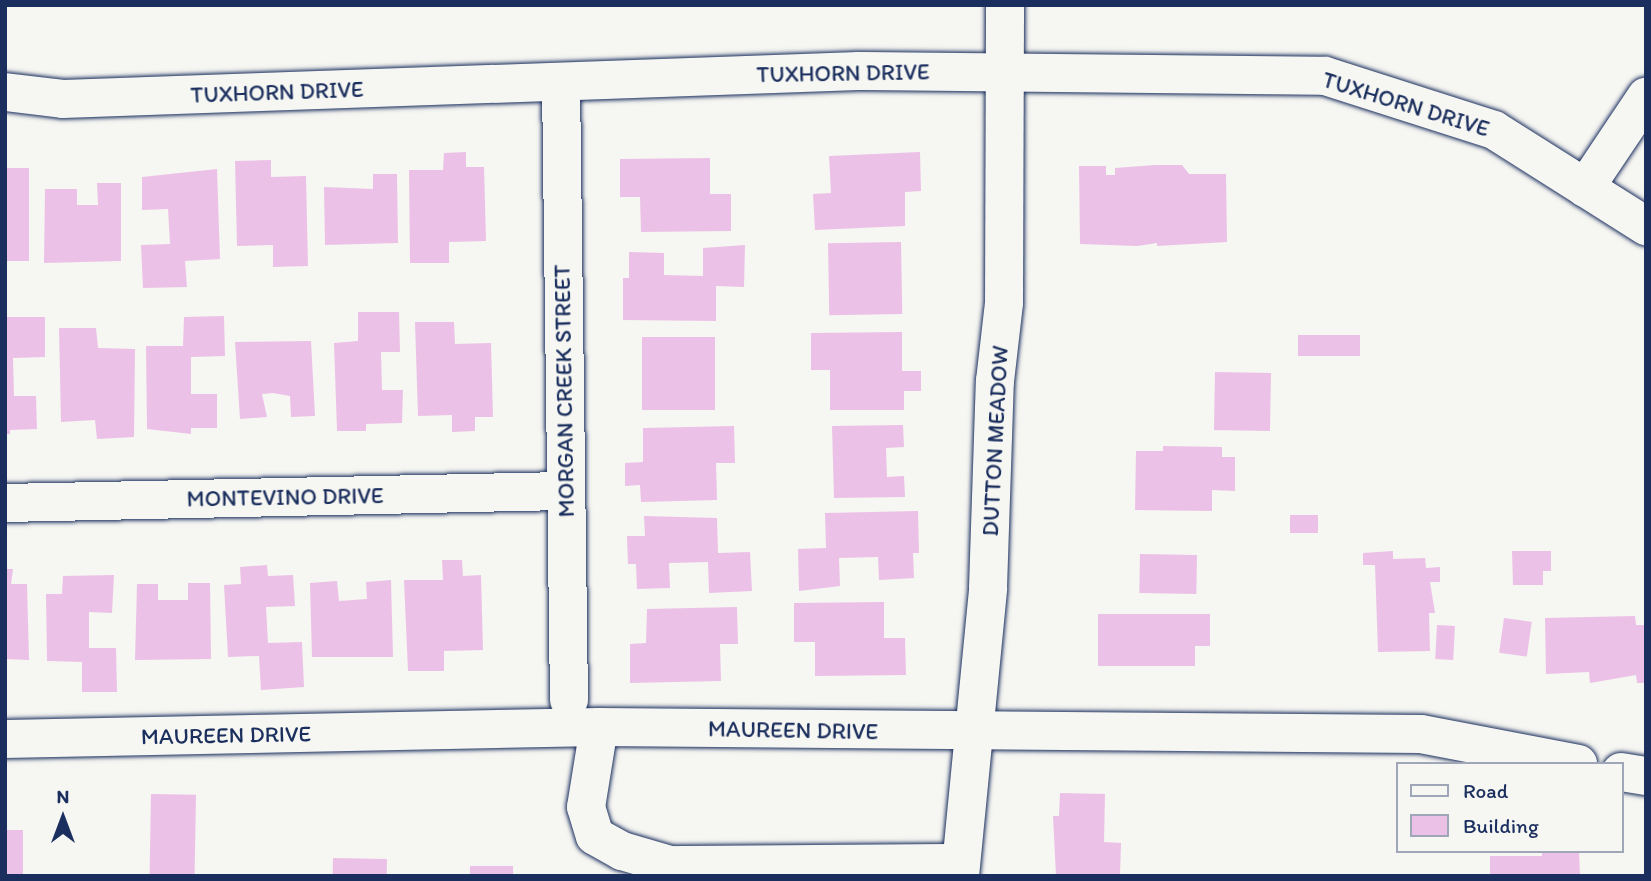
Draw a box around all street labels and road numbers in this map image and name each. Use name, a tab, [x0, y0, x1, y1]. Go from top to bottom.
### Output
street label: TUXHORN DRIVE	[756, 58, 930, 88]
street label: TUXHORN DRIVE	[1319, 65, 1493, 143]
street label: TUXHORN DRIVE	[190, 75, 364, 109]
street label: MORGAN CREEK STREET	[548, 264, 580, 518]
street label: DUTTON MEADOW	[976, 345, 1014, 537]
street label: MONTEVINO DRIVE	[185, 481, 385, 513]
street label: MAUREEN DRIVE	[706, 715, 880, 745]
street label: MAUREEN DRIVE	[139, 720, 313, 750]

